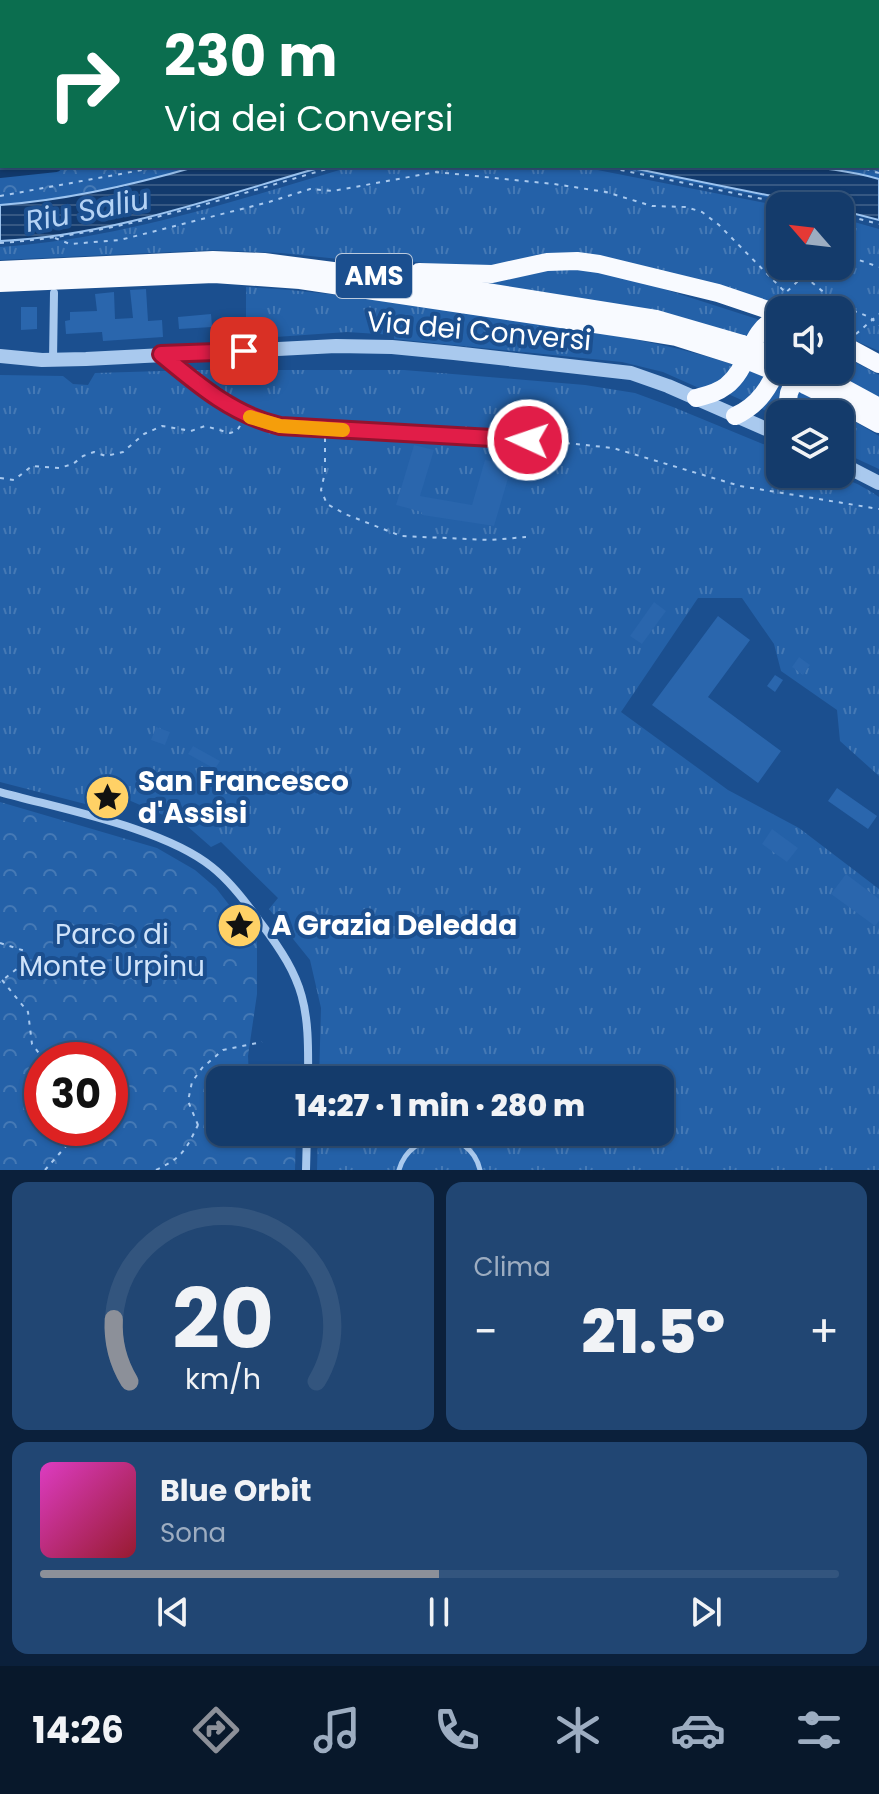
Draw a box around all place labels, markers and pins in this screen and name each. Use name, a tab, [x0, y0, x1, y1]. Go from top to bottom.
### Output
pin	[210, 317, 278, 385]
place label: San Francesco d'Assisi	[138, 762, 349, 833]
place icon: San Francesco d'Assisi	[83, 773, 131, 821]
place icon: A Grazia Deledda	[216, 901, 264, 949]
place label: A Grazia Deledda	[271, 906, 517, 945]

